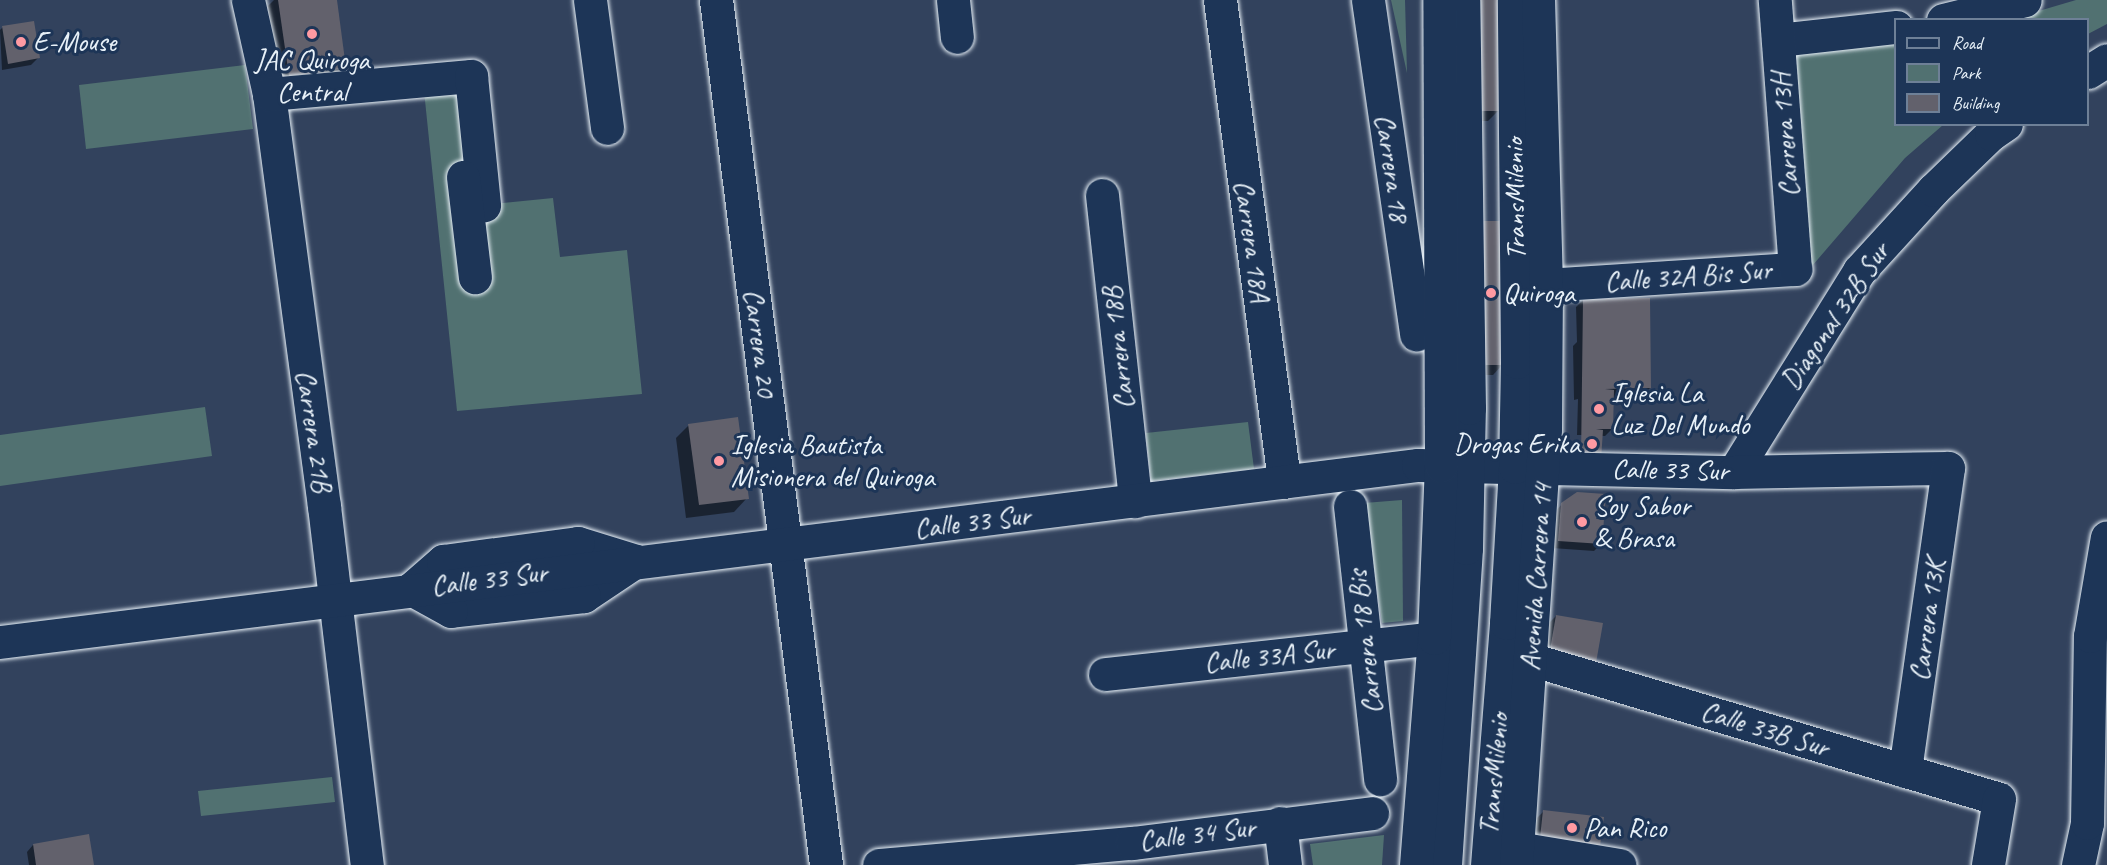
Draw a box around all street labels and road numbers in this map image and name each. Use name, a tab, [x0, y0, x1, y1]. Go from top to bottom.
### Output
street label: Carrera 13H	[1764, 72, 1806, 198]
street label: Carrera 18	[1368, 112, 1416, 224]
street label: TransMilenio	[1497, 138, 1533, 260]
street label: Carrera 18A	[1227, 178, 1277, 304]
street label: Diagonal 32B Sur	[1774, 236, 1896, 396]
street label: Calle 32A Bis Sur	[1604, 253, 1772, 299]
street label: Carrera 18B	[1095, 285, 1141, 411]
street label: Carrera 20	[737, 287, 783, 399]
street label: Carrera 21B	[289, 368, 339, 494]
street label: Calle 33 Sur	[1612, 452, 1728, 488]
street label: Avenida Carrera 14	[1513, 482, 1559, 672]
street label: Calle 33 Sur	[912, 498, 1032, 546]
street label: Calle 33 Sur	[429, 555, 549, 603]
street label: Carrera 13K	[1902, 557, 1952, 683]
street label: Carrera 18 Bis	[1341, 568, 1389, 716]
street label: Calle 33A Sur	[1202, 632, 1336, 680]
street label: Calle 33B Sur	[1698, 694, 1832, 764]
street label: TransMilenio	[1472, 712, 1516, 836]
street label: Calle 34 Sur	[1137, 810, 1257, 858]

